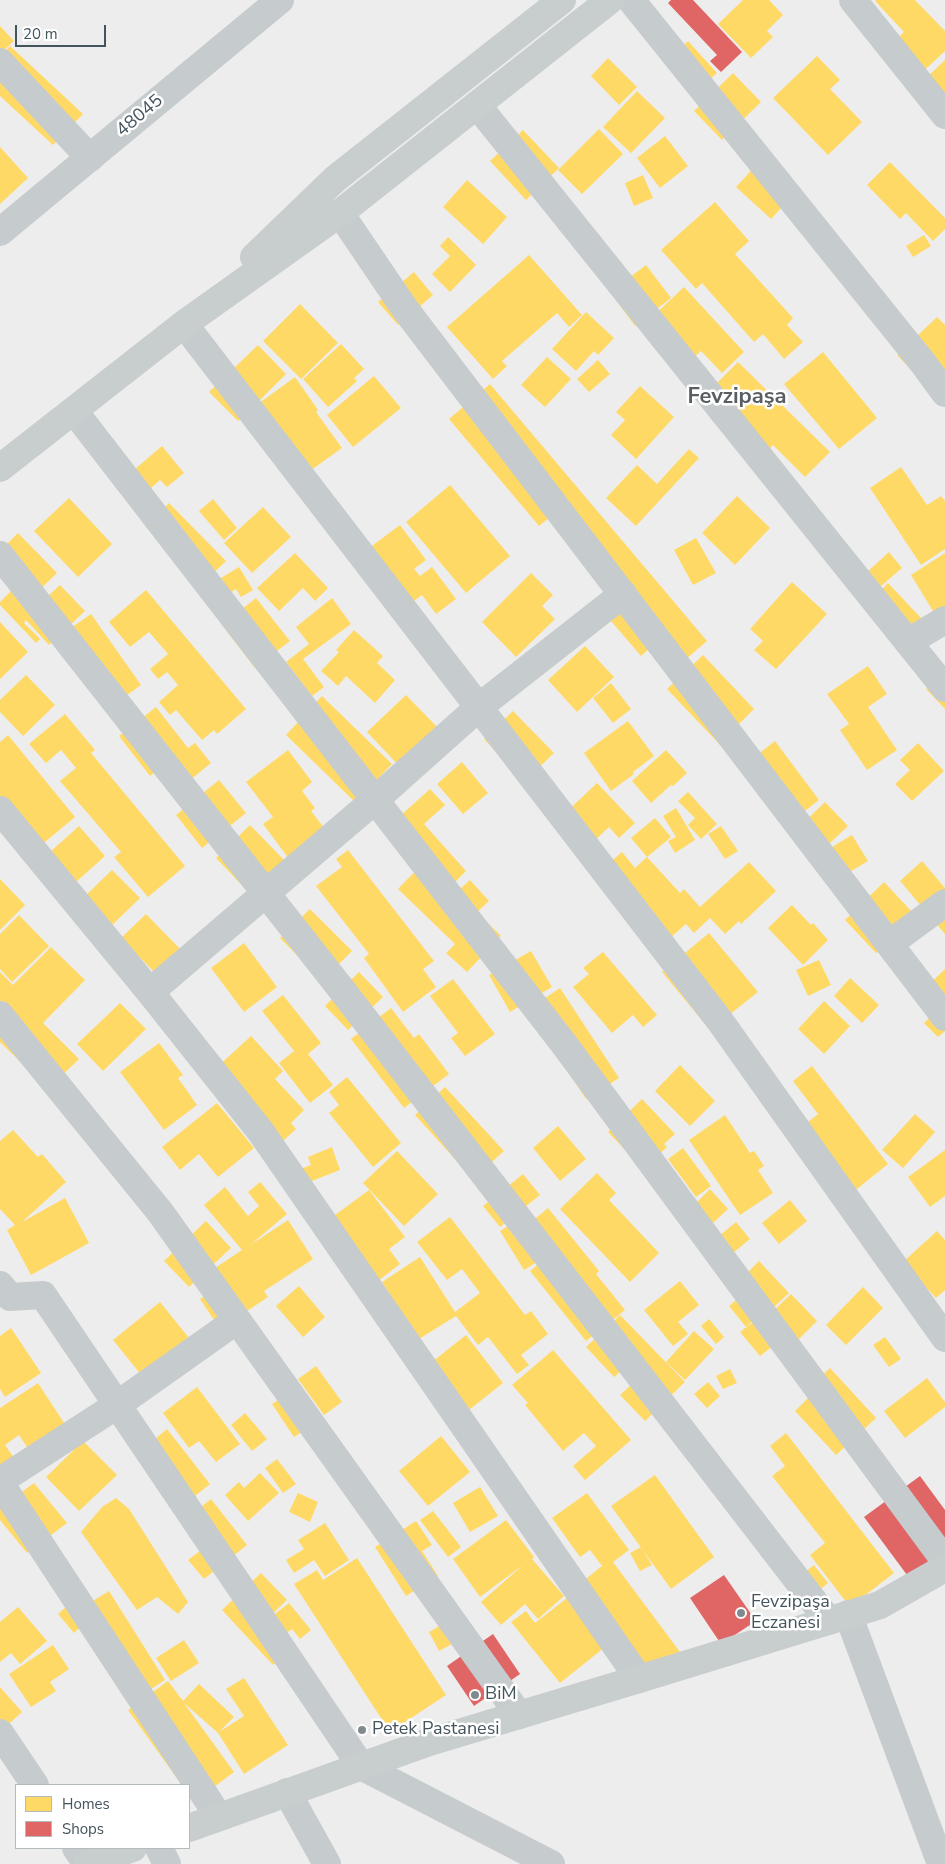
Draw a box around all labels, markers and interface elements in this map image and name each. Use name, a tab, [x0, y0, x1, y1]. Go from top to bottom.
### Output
scale bar	[18, 15, 109, 47]
text: 20 m	[23, 24, 58, 44]
street label: 48045	[112, 90, 168, 142]
district label: Fevzipaşa	[687, 385, 787, 411]
place label: Fevzipaşa Eczanesi	[751, 1592, 830, 1635]
marker: Fevzipaşa Eczanesi	[735, 1607, 747, 1619]
place label: BiM	[485, 1684, 517, 1706]
marker: BiM	[469, 1689, 481, 1701]
place label: Petek Pastanesi	[372, 1719, 500, 1741]
marker: Petek Pastanesi	[356, 1724, 368, 1736]
legend	[15, 1784, 190, 1849]
text: Homes	[62, 1794, 110, 1814]
text: Shops	[62, 1819, 104, 1839]

